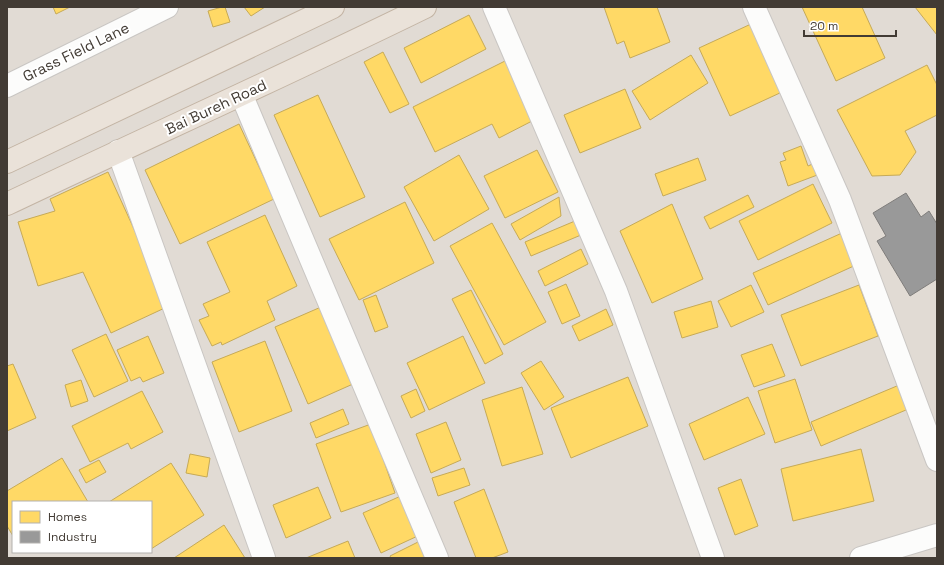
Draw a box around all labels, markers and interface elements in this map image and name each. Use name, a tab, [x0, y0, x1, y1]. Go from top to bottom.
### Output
scale bar	[804, 12, 896, 38]
street label: Grass Field Lane	[19, 17, 132, 86]
text: 20 m	[810, 18, 838, 34]
street label: Bai Bureh Road	[162, 75, 269, 138]
legend	[12, 501, 152, 553]
text: Homes	[48, 509, 87, 525]
text: Industry	[48, 529, 97, 545]

